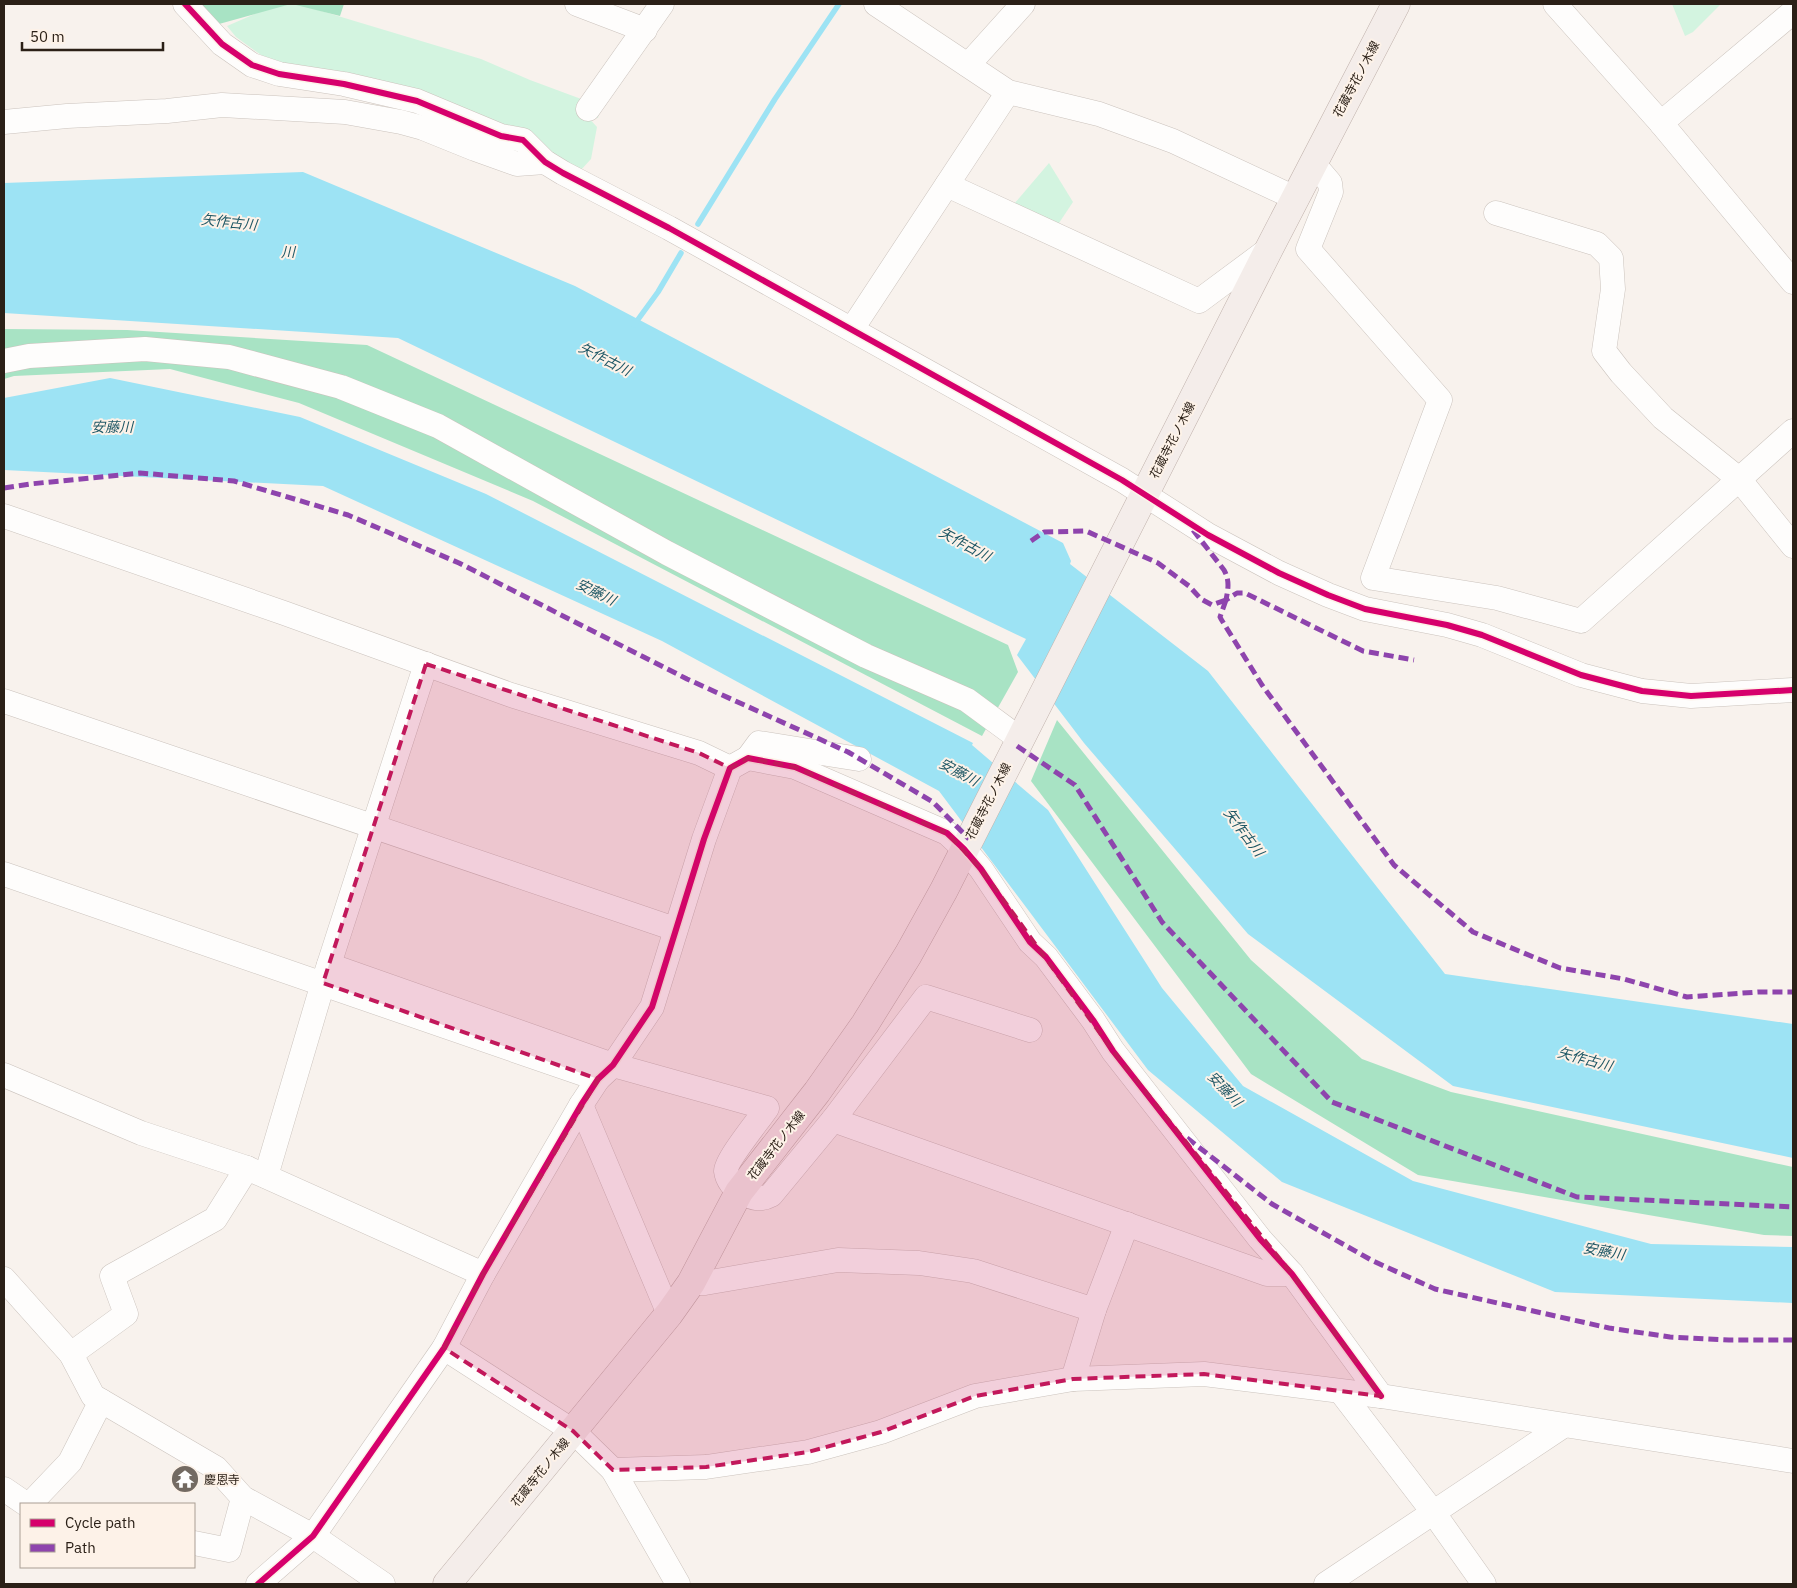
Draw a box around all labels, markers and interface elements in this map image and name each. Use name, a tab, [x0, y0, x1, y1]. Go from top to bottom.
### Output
scale bar	[22, 20, 164, 52]
text: 50 m	[30, 27, 65, 46]
street label: 花蔵寺花ノ木線	[1330, 38, 1382, 120]
water label: 矢作古川	[200, 210, 260, 234]
water label: 川	[281, 243, 297, 261]
water label: 矢作古川	[576, 338, 636, 381]
street label: 花蔵寺花ノ木線	[1146, 399, 1198, 481]
water label: 安藤川	[91, 418, 135, 436]
water label: 矢作古川	[936, 523, 996, 566]
water label: 安藤川	[573, 575, 621, 610]
water label: 安藤川	[936, 754, 984, 791]
street label: 花蔵寺花ノ木線	[962, 760, 1014, 842]
water label: 矢作古川	[1220, 804, 1269, 861]
water label: 矢作古川	[1556, 1043, 1616, 1075]
water label: 安藤川	[1204, 1068, 1247, 1112]
street label: 花蔵寺花ノ木線	[744, 1107, 808, 1183]
water label: 安藤川	[1582, 1238, 1628, 1264]
street label: 花蔵寺花ノ木線	[508, 1435, 572, 1509]
temple icon: 慶恩寺	[170, 1464, 200, 1494]
place label: 慶恩寺	[204, 1472, 240, 1487]
legend	[20, 1503, 195, 1568]
text: Cycle path	[65, 1513, 136, 1532]
text: Path	[65, 1538, 96, 1557]

